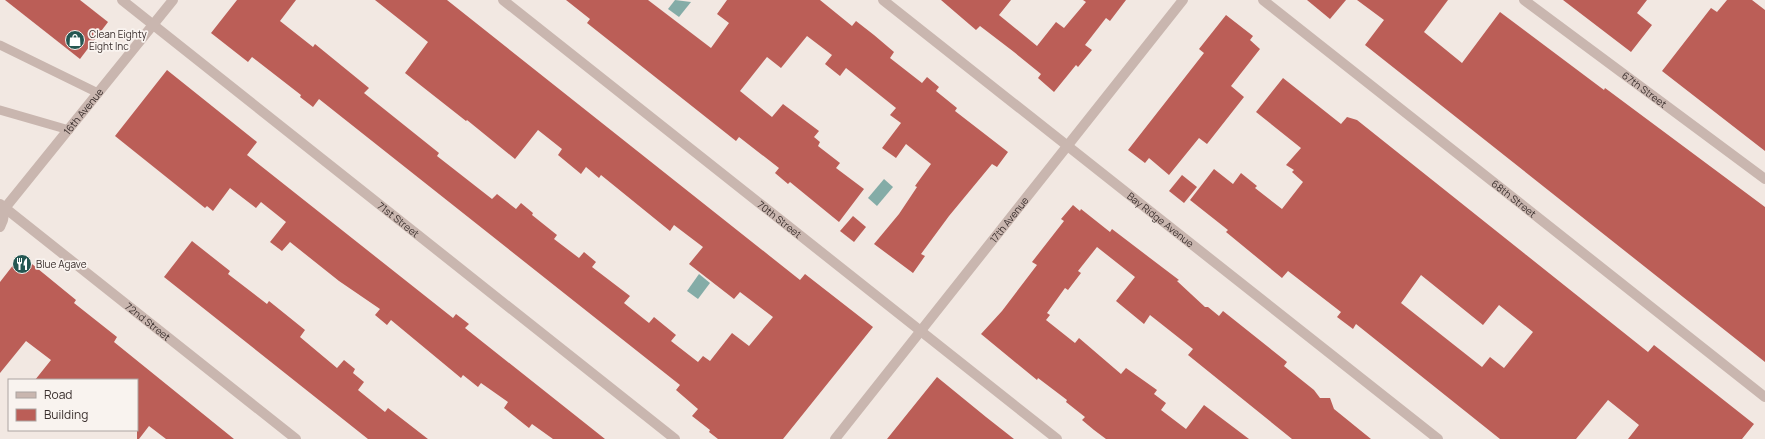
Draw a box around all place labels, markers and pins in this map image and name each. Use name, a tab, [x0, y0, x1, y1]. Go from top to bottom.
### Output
place label: Clean Eighty Eight Inc	[89, 27, 147, 53]
shop icon: Clean Eighty Eight Inc	[64, 29, 86, 51]
restaurant icon: Blue Agave	[11, 253, 33, 275]
place label: Blue Agave	[36, 257, 87, 271]

